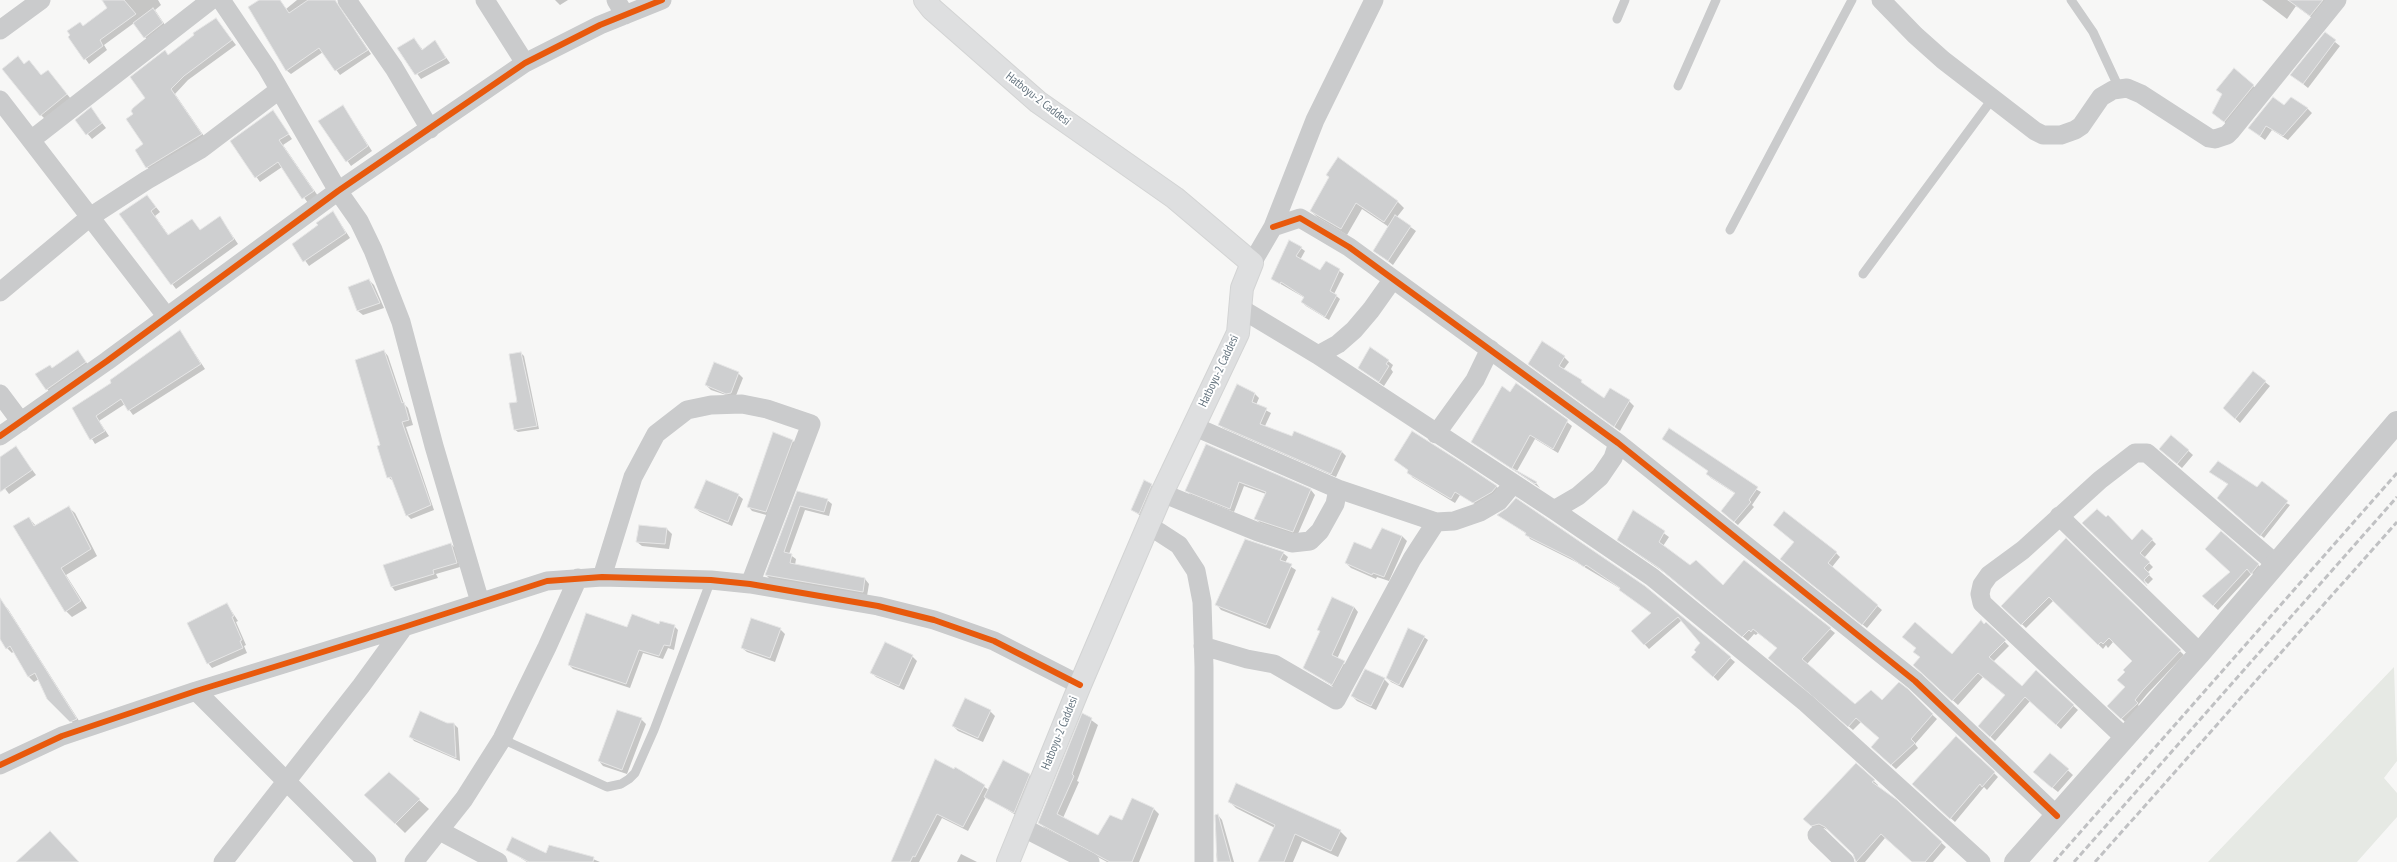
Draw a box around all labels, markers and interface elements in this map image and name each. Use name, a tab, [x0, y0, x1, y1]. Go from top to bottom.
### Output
street label: Hatboyu-2 Caddesi	[1003, 69, 1073, 129]
street label: Hatboyu-2 Caddesi	[1196, 333, 1242, 409]
street label: Hatboyu-2 Caddesi	[1039, 694, 1081, 772]

